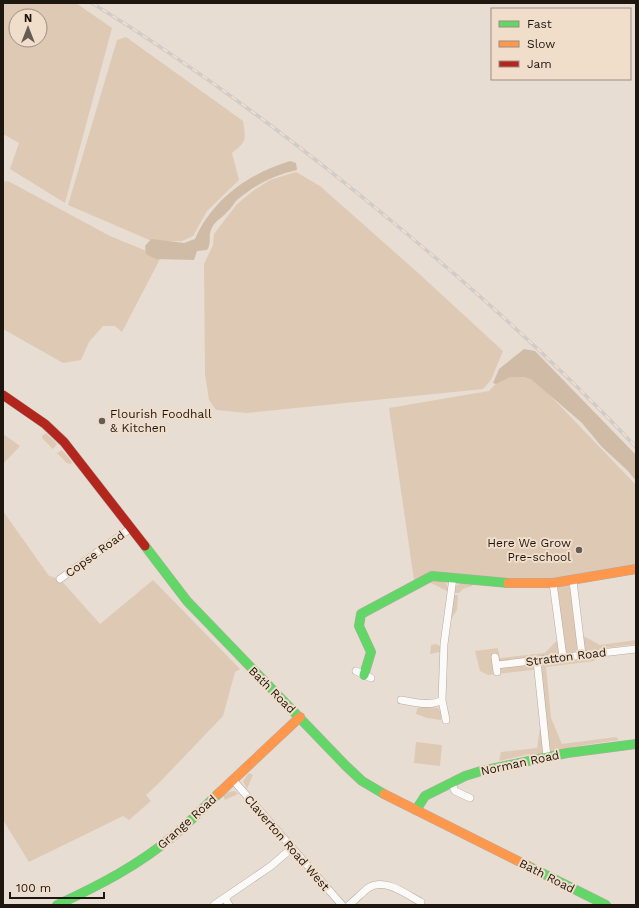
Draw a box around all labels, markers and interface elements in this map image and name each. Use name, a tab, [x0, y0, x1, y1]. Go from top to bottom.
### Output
north arrow	[8, 8, 48, 48]
legend	[491, 8, 631, 80]
text: N	[24, 12, 32, 25]
text: Fast	[527, 17, 552, 31]
text: Slow	[527, 37, 555, 51]
text: Jam	[527, 57, 552, 71]
place label: Flourish Foodhall & Kitchen	[110, 407, 212, 435]
marker: Flourish Foodhall & Kitchen	[97, 416, 107, 426]
street label: Copse Road	[63, 528, 127, 580]
place label: Here We Grow Pre-school	[487, 536, 571, 564]
marker: Here We Grow Pre-school	[574, 545, 584, 555]
street label: Stratton Road	[525, 645, 607, 669]
street label: Bath Road	[246, 664, 298, 716]
street label: Norman Road	[479, 748, 561, 778]
street label: Grange Road	[155, 792, 219, 852]
street label: Claverton Road West	[242, 792, 332, 894]
street label: Bath Road	[517, 856, 577, 896]
scale bar	[10, 874, 104, 900]
text: 100 m	[16, 881, 51, 895]

